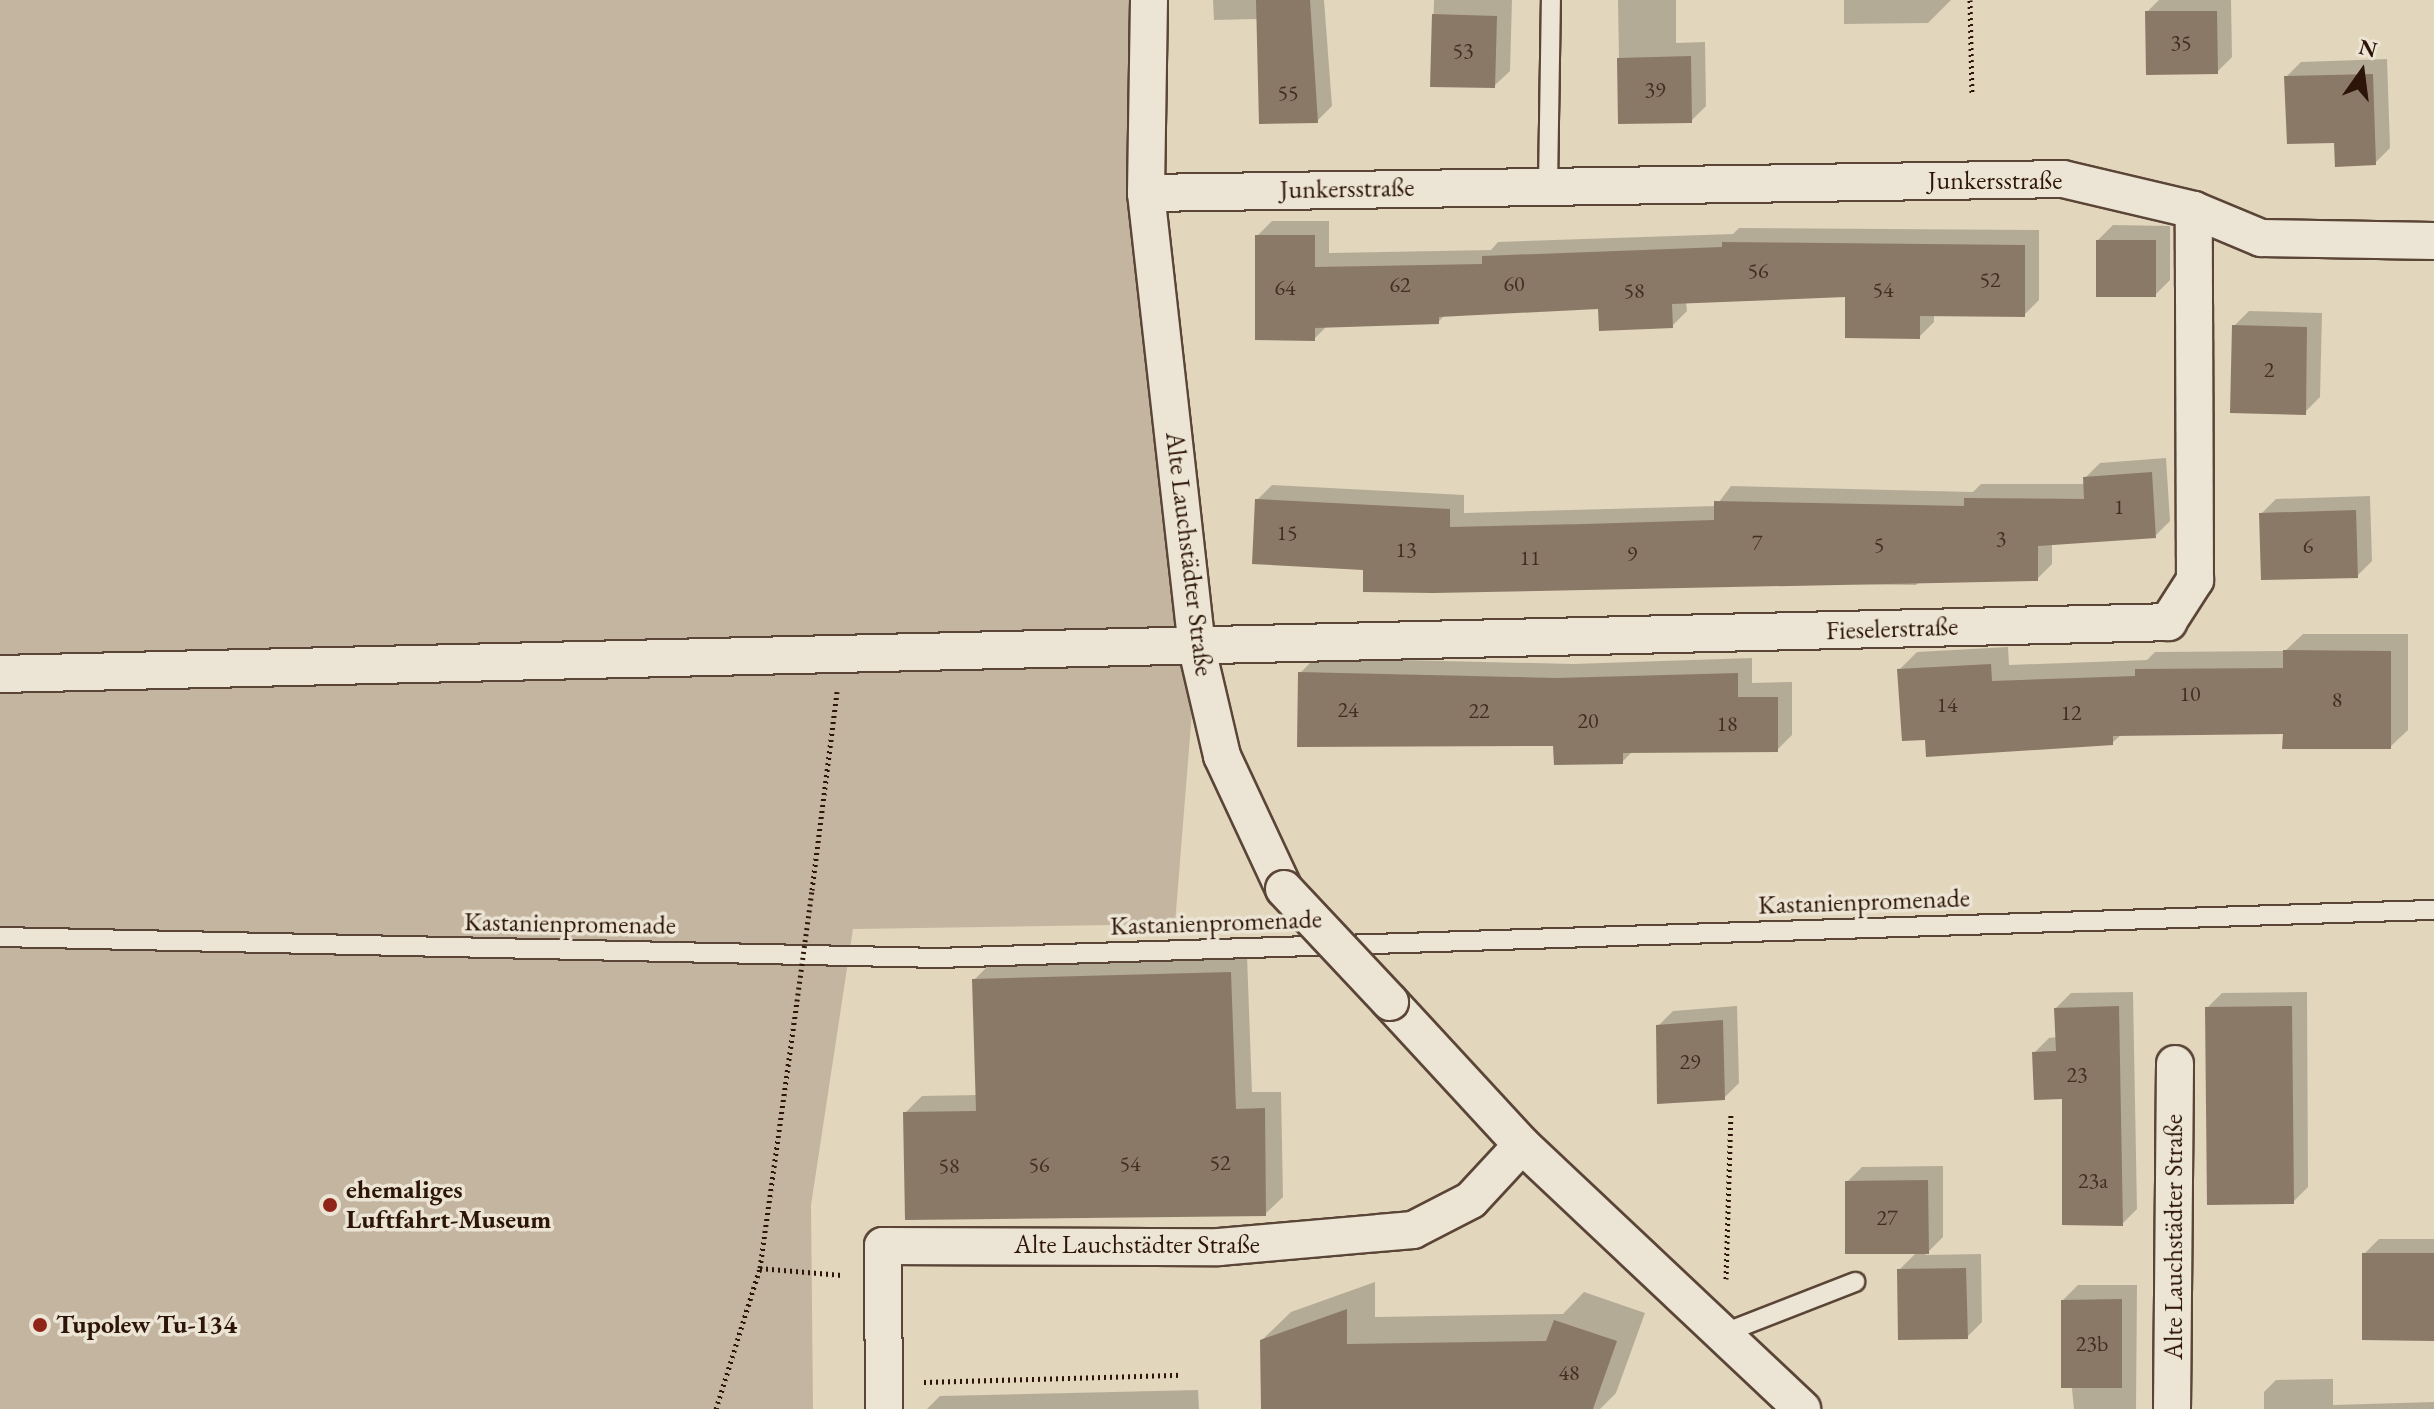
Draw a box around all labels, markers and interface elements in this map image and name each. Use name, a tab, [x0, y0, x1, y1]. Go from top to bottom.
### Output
house number: 35	[2170, 30, 2192, 56]
north arrow	[2322, 32, 2402, 112]
text: N	[2356, 32, 2380, 64]
house number: 53	[1452, 38, 1474, 64]
house number: 39	[1644, 77, 1666, 103]
house number: 55	[1277, 80, 1299, 106]
street label: Junkersstraße	[1928, 165, 2062, 197]
street label: Junkersstraße	[1279, 172, 1415, 206]
house number: 56	[1747, 258, 1769, 284]
house number: 52	[1979, 267, 2001, 293]
house number: 60	[1503, 271, 1525, 297]
house number: 62	[1389, 272, 1411, 298]
house number: 64	[1274, 275, 1296, 301]
house number: 54	[1872, 277, 1894, 303]
house number: 58	[1623, 278, 1645, 304]
house number: 2	[2264, 357, 2274, 383]
street label: Alte Lauchstädter Straße	[1159, 430, 1219, 678]
house number: 1	[2114, 494, 2124, 520]
house number: 15	[1276, 520, 1298, 546]
house number: 3	[1996, 526, 2006, 552]
house number: 7	[1752, 530, 1762, 556]
house number: 5	[1874, 532, 1884, 558]
house number: 6	[2303, 533, 2313, 559]
house number: 13	[1395, 537, 1417, 563]
house number: 9	[1627, 541, 1637, 567]
house number: 11	[1519, 545, 1541, 571]
street label: Fieselerstraße	[1825, 611, 1959, 647]
house number: 10	[2179, 681, 2201, 707]
house number: 8	[2332, 687, 2342, 713]
house number: 14	[1936, 692, 1958, 718]
house number: 24	[1337, 697, 1359, 723]
house number: 22	[1468, 698, 1490, 724]
house number: 12	[2060, 700, 2082, 726]
house number: 20	[1577, 708, 1599, 734]
house number: 18	[1716, 711, 1738, 737]
street label: Kastanienpromenade	[1758, 883, 1970, 921]
street label: Kastanienpromenade	[1110, 904, 1322, 942]
street label: Kastanienpromenade	[464, 907, 676, 941]
house number: 29	[1679, 1049, 1701, 1075]
house number: 23	[2066, 1062, 2088, 1088]
street label: Alte Lauchstädter Straße	[2158, 1114, 2190, 1360]
house number: 52	[1209, 1150, 1231, 1176]
house number: 54	[1119, 1151, 1141, 1177]
house number: 56	[1028, 1152, 1050, 1178]
house number: 58	[938, 1153, 960, 1179]
house number: 23a	[2078, 1168, 2108, 1194]
place label: ehemaliges Luftfahrt-Museum	[346, 1174, 551, 1236]
marker: ehemaliges Luftfahrt-Museum	[321, 1196, 339, 1214]
house number: 27	[1876, 1205, 1898, 1231]
street label: Alte Lauchstädter Straße	[1014, 1229, 1260, 1261]
place label: Tupolew Tu-134	[56, 1309, 237, 1341]
marker: Tupolew Tu-134	[31, 1316, 49, 1334]
house number: 23b	[2076, 1331, 2108, 1357]
house number: 48	[1558, 1360, 1580, 1386]

